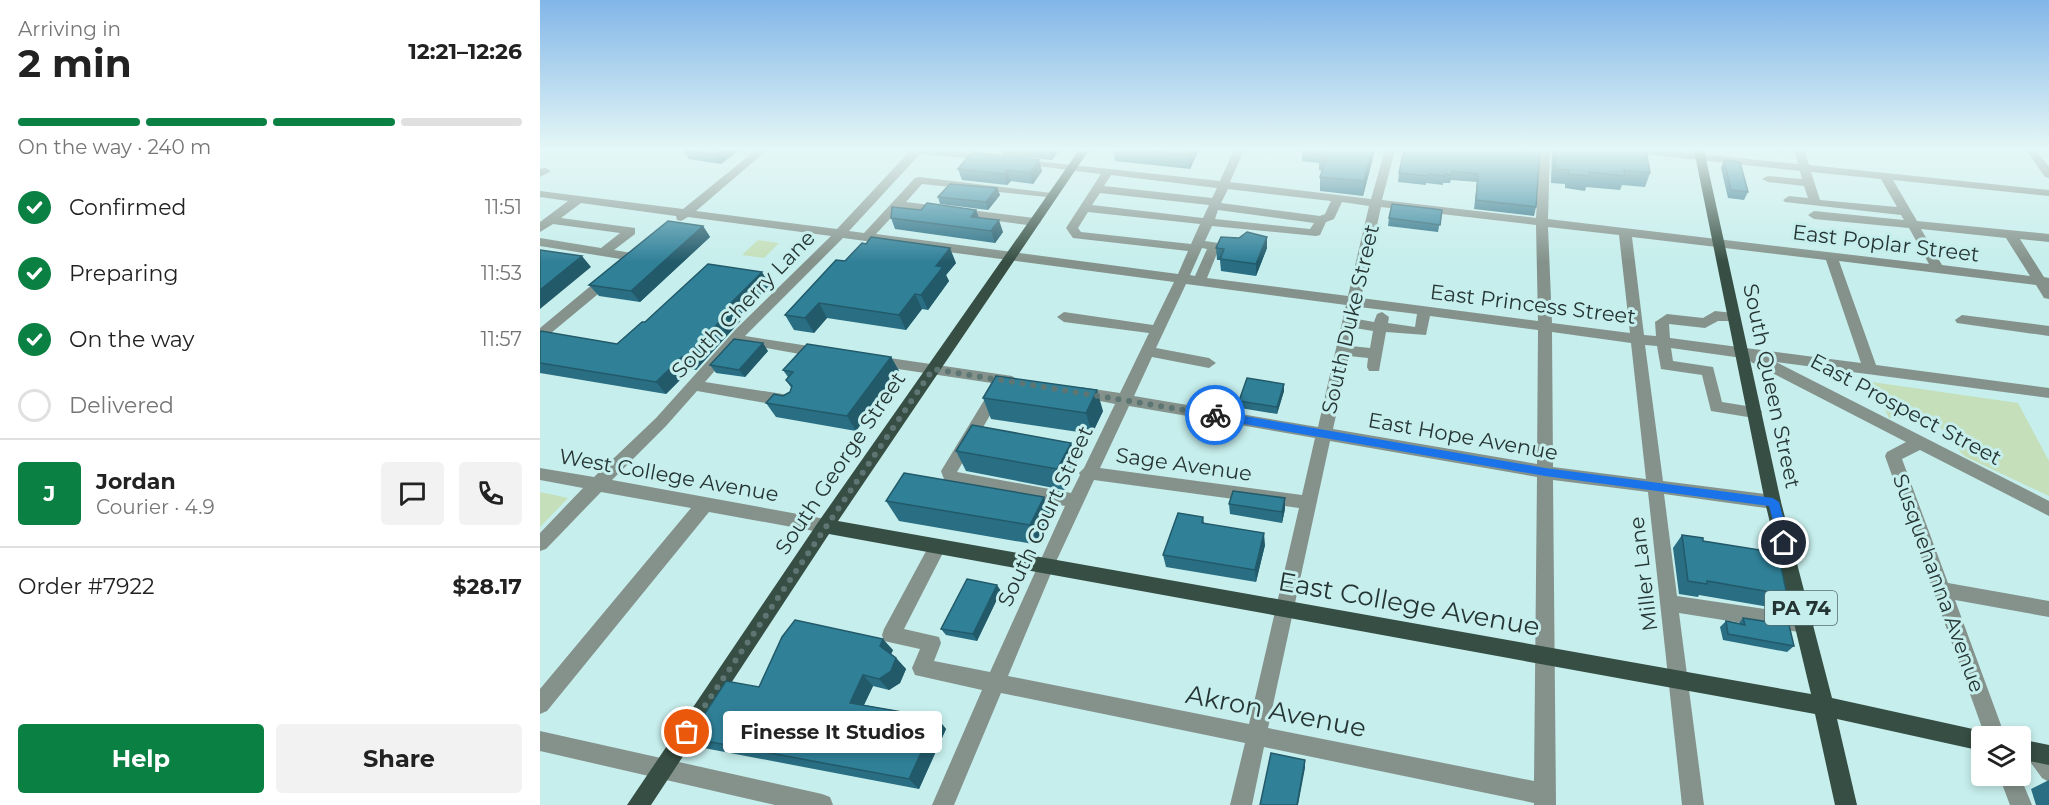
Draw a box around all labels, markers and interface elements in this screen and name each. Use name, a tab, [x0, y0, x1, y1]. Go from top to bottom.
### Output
text: Arriving in	[18, 17, 121, 41]
text: 12:21–12:26	[408, 38, 522, 65]
text: 2 min	[18, 39, 132, 87]
text: On the way · 240 m	[18, 135, 211, 159]
icon: check	[18, 191, 51, 224]
text: Confirmed	[69, 194, 186, 221]
text: 11:51	[485, 195, 522, 219]
street label: East Poplar Street	[1791, 219, 1981, 267]
street label: South Duke Street	[1316, 222, 1384, 416]
street label: South Cherry Lane	[666, 225, 820, 383]
icon: check	[18, 257, 51, 290]
text: Preparing	[69, 260, 178, 287]
text: 11:53	[481, 261, 522, 285]
street label: East Princess Street	[1429, 279, 1637, 329]
street label: South Queen Street	[1738, 281, 1806, 491]
icon: check	[18, 323, 51, 356]
text: On the way	[69, 326, 194, 353]
text: 11:57	[480, 327, 522, 351]
street label: East Prospect Street	[1806, 348, 2006, 470]
street label: South George Street	[770, 367, 910, 559]
courier	[1185, 385, 1245, 445]
text: Delivered	[69, 392, 174, 419]
icon: bike	[1199, 399, 1232, 432]
street label: East Hope Avenue	[1366, 407, 1560, 465]
street label: South Court Street	[992, 422, 1098, 610]
street label: Sage Avenue	[1114, 442, 1254, 486]
street label: West College Avenue	[557, 443, 781, 507]
button: chat	[381, 462, 444, 525]
button: phone	[459, 462, 522, 525]
text: Jordan	[96, 468, 176, 495]
street label: Susquehanna Avenue	[1888, 470, 1990, 696]
text: J	[44, 480, 55, 507]
text: Courier · 4.9	[96, 495, 215, 519]
street label: Miller Lane	[1624, 515, 1662, 633]
pin	[1758, 517, 1809, 568]
icon: home	[1767, 526, 1800, 559]
street label: East College Avenue	[1276, 565, 1542, 643]
text: Order #7922	[18, 573, 154, 600]
text: $28.17	[453, 573, 522, 600]
road number: PA 74	[1765, 591, 1837, 625]
street label: Akron Avenue	[1183, 678, 1369, 744]
pin	[661, 706, 712, 757]
callout: Finesse It Studios	[723, 711, 942, 753]
icon: bag	[670, 715, 703, 748]
text: Finesse It Studios	[740, 720, 925, 744]
button: Help	[18, 724, 264, 793]
button: Share	[276, 724, 522, 793]
map controls	[1971, 726, 2031, 786]
button: layers	[1971, 726, 2031, 786]

